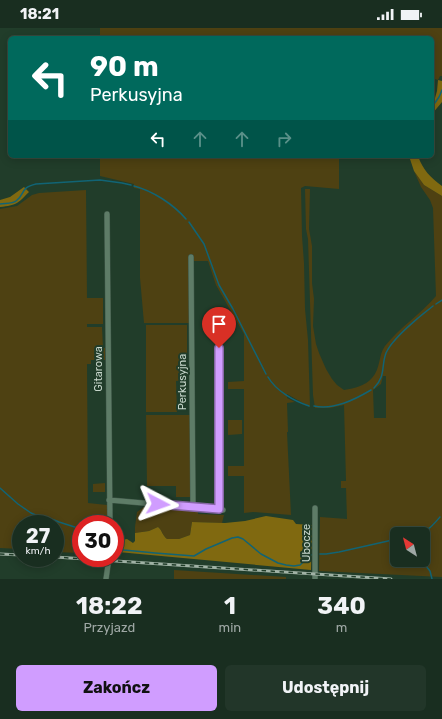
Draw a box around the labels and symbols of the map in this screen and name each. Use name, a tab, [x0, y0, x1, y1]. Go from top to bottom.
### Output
pin	[202, 307, 236, 348]
street label: Gitarowa	[92, 346, 105, 392]
street label: Perkusyjna	[176, 354, 189, 410]
position arrow	[137, 483, 179, 525]
speed limit sign: 30	[72, 515, 124, 567]
street label: Ubocze	[300, 524, 313, 562]
north arrow	[390, 527, 430, 567]

